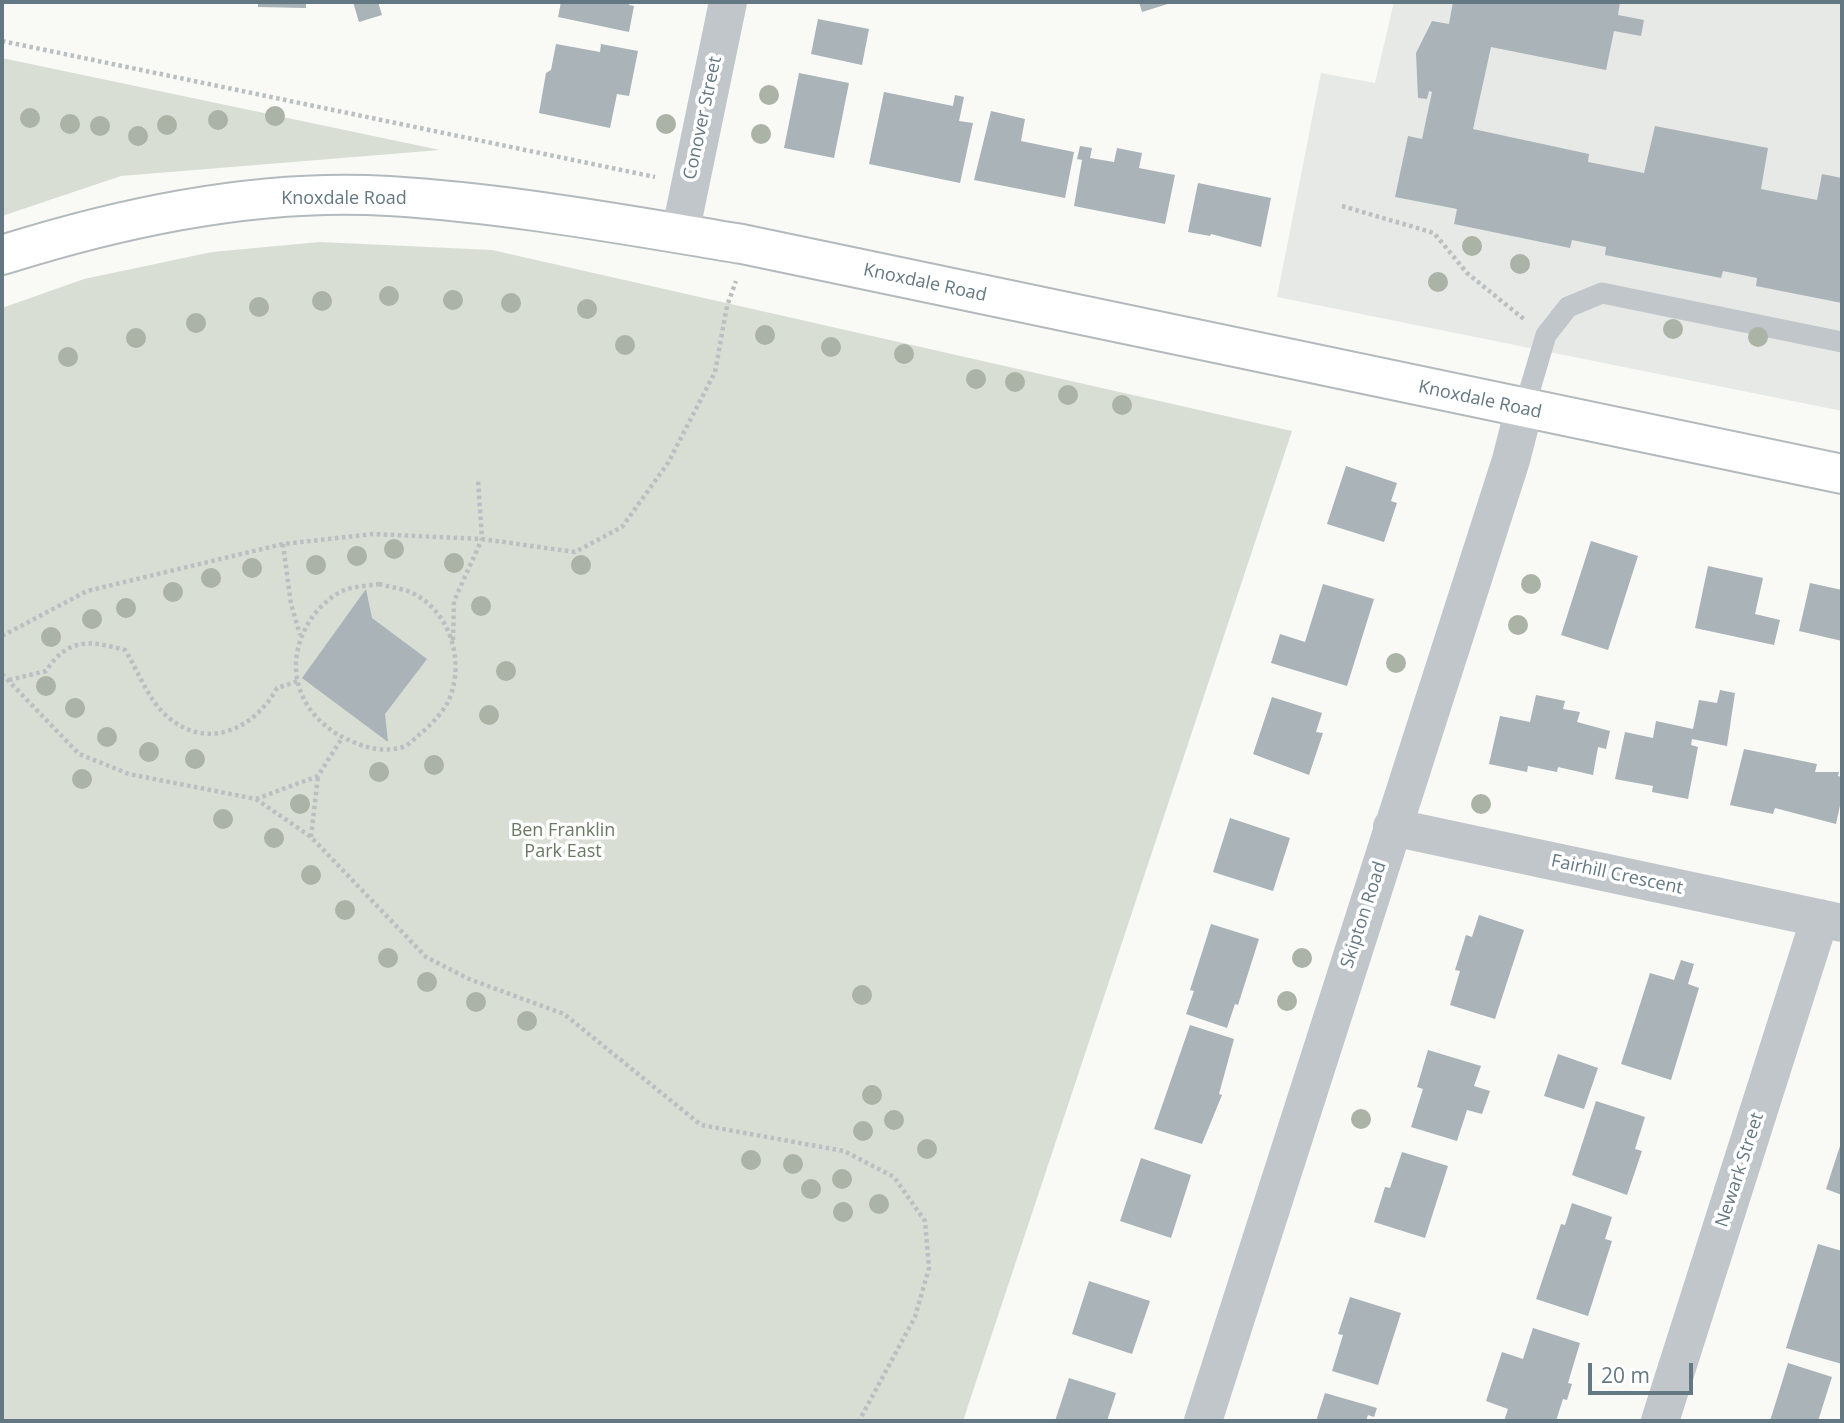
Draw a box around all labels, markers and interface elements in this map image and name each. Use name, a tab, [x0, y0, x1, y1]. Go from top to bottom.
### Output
street label: Conover Street	[679, 54, 727, 182]
street label: Knoxdale Road	[281, 188, 407, 210]
street label: Knoxdale Road	[861, 259, 989, 307]
street label: Knoxdale Road	[1416, 376, 1544, 424]
park label: Ben Franklin Park East	[511, 820, 615, 862]
street label: Fairhill Crescent	[1549, 850, 1685, 900]
street label: Skipton Road	[1337, 859, 1391, 971]
street label: Newark Street	[1711, 1110, 1769, 1230]
scale bar	[1592, 1350, 1697, 1394]
text: 20 m	[1601, 1361, 1650, 1389]

